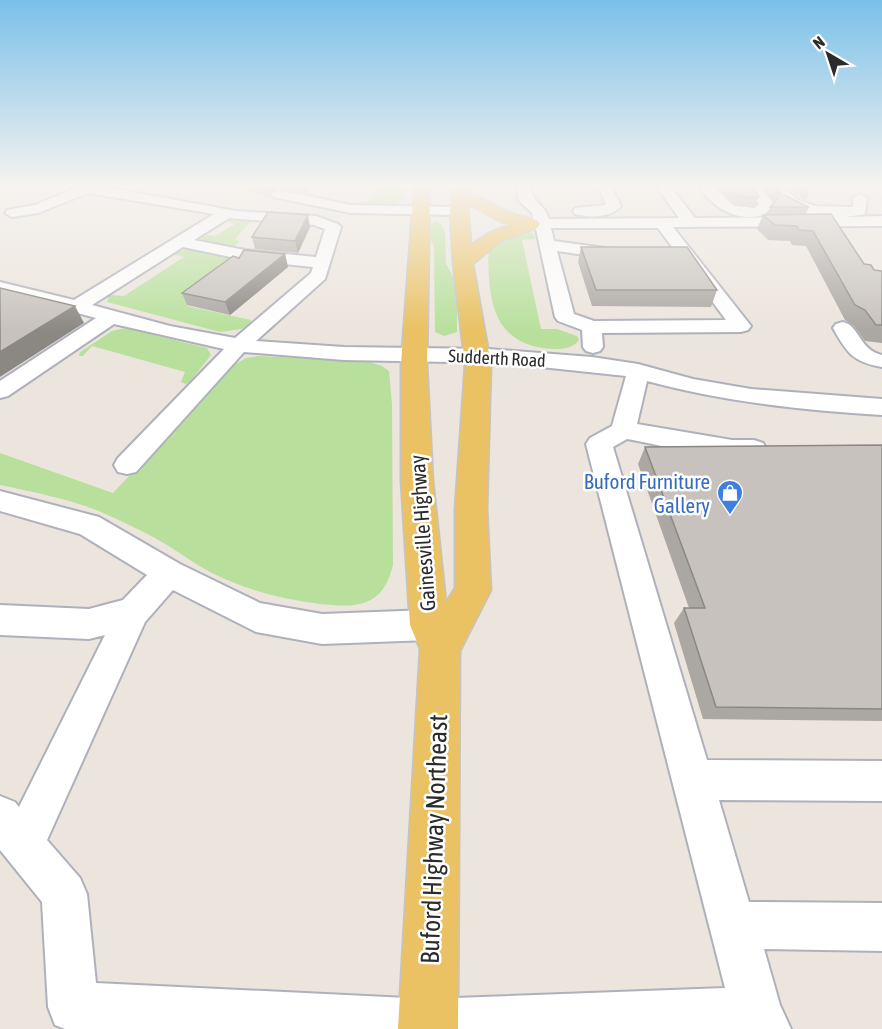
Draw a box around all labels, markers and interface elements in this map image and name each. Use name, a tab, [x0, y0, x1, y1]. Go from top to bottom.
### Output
north arrow	[798, 24, 858, 84]
text: N	[809, 32, 828, 52]
street label: Sudderth Road	[448, 345, 546, 371]
street label: Gainesville Highway	[405, 454, 439, 612]
place label: Buford Furniture Gallery	[584, 469, 710, 517]
shop icon: Buford Furniture Gallery	[715, 478, 745, 516]
street label: Buford Highway Northeast	[415, 714, 453, 964]

